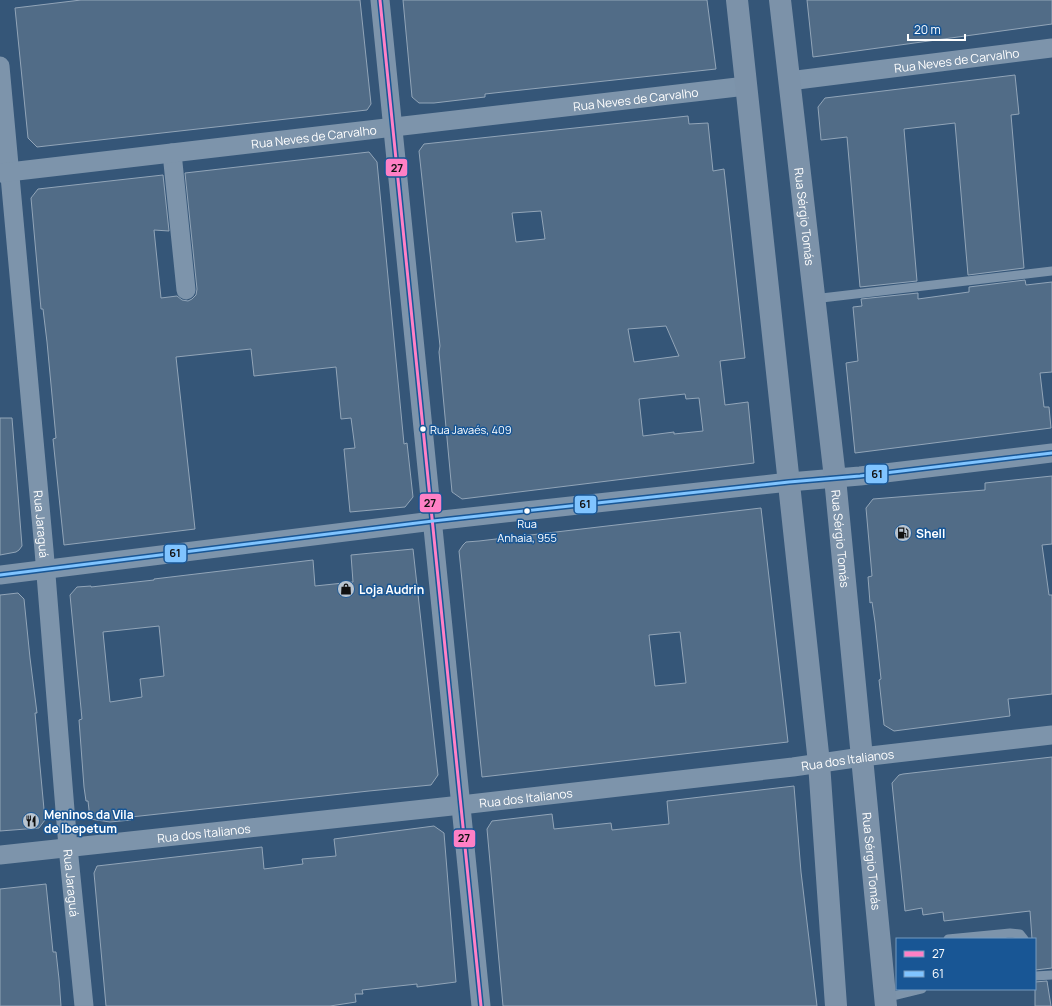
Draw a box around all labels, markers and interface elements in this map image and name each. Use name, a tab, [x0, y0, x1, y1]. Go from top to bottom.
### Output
scale bar	[908, 16, 965, 42]
text: 20 m	[914, 21, 941, 38]
street label: Rua Neves de Carvalho	[893, 44, 1020, 76]
street label: Rua Neves de Carvalho	[572, 83, 699, 115]
street label: Rua Neves de Carvalho	[250, 121, 377, 152]
line badge: 27	[385, 158, 408, 177]
text: 27	[391, 160, 403, 175]
street label: Rua Sérgio Tomás	[791, 167, 819, 266]
place label: Rua Javaés, 409	[430, 422, 512, 437]
marker: Rua Javaés, 409	[418, 424, 428, 434]
line badge: 61	[865, 464, 888, 484]
text: 61	[871, 466, 883, 481]
street label: Rua Sérgio Tomás	[828, 489, 854, 588]
street label: Rua Jaraguá	[30, 490, 53, 559]
line badge: 27	[419, 493, 442, 513]
text: 27	[424, 495, 436, 510]
line badge: 61	[574, 495, 597, 514]
text: 61	[579, 496, 591, 511]
marker: Rua Anhaia, 955	[522, 506, 532, 516]
place label: Rua Anhaia, 955	[497, 516, 557, 545]
fuel station icon: Shell	[893, 523, 913, 543]
place label: Shell	[916, 525, 945, 542]
line badge: 61	[164, 544, 187, 563]
text: 61	[169, 545, 181, 560]
shop icon: Loja Audrin	[336, 579, 356, 599]
place label: Loja Audrin	[359, 581, 424, 598]
street label: Rua dos Italianos	[800, 745, 895, 774]
street label: Rua dos Italianos	[478, 784, 573, 811]
place label: Meninos da Vila de Ibepetum	[44, 806, 134, 837]
restaurant icon: Meninos da Vila de Ibepetum	[21, 811, 41, 831]
street label: Rua Sérgio Tomás	[859, 811, 885, 911]
street label: Rua dos Italianos	[156, 819, 251, 846]
line badge: 27	[453, 829, 476, 848]
text: 27	[458, 830, 470, 845]
street label: Rua Jaraguá	[60, 848, 83, 917]
legend	[896, 938, 1036, 990]
text: 27	[932, 945, 945, 962]
text: 61	[932, 965, 944, 982]

